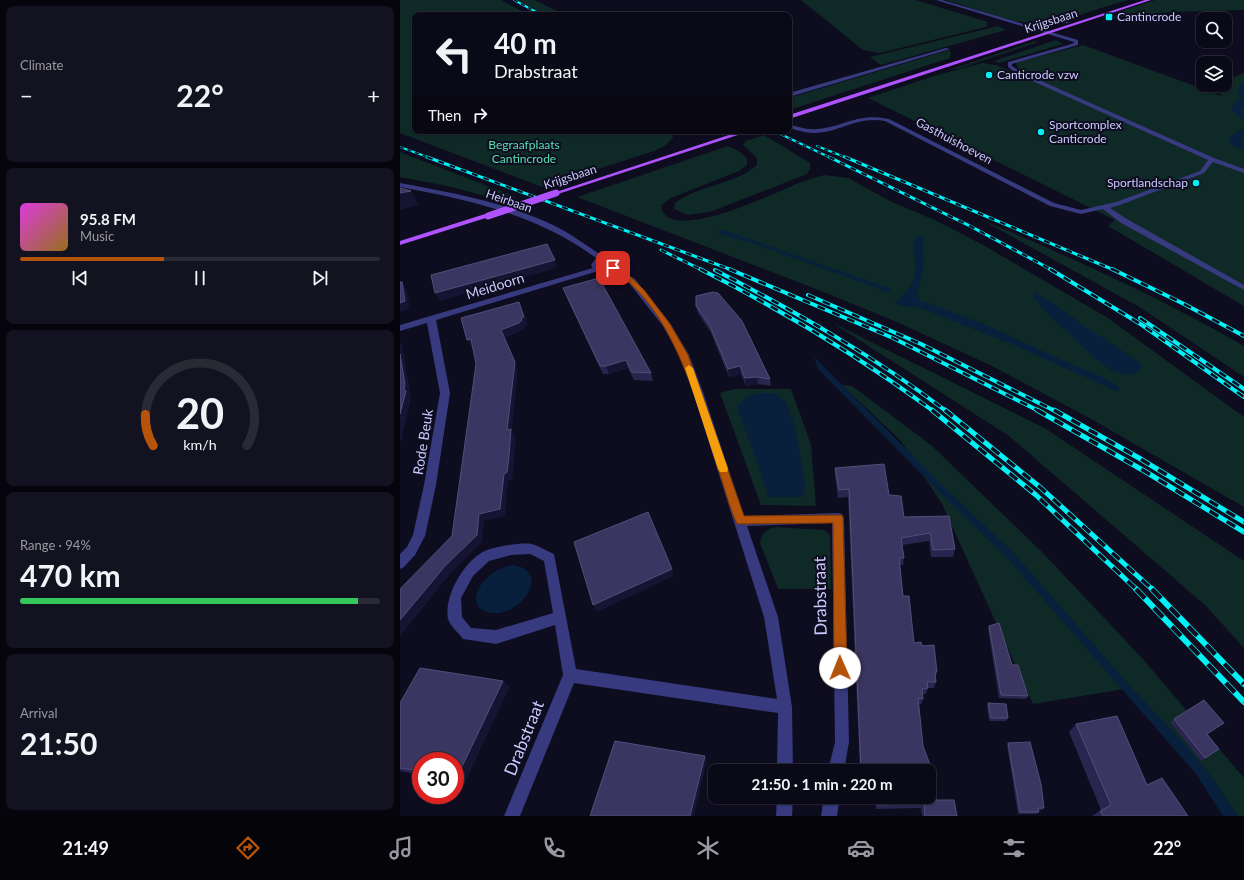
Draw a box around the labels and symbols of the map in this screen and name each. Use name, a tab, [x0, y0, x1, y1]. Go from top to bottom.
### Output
street label: Krijgsbaan	[1022, 5, 1079, 36]
place label: Cantincrode	[1117, 9, 1181, 24]
marker: Cantincrode	[1104, 12, 1114, 22]
place label: Canticrode vzw	[997, 67, 1079, 82]
marker: Canticrode vzw	[984, 70, 994, 80]
street label: Gasthuishoeven	[913, 114, 995, 167]
place label: Sportcomplex Canticrode	[1049, 117, 1122, 146]
marker: Sportcomplex Canticrode	[1036, 127, 1046, 137]
park label: Begraafplaats Cantincrode	[488, 137, 560, 166]
street label: Krijgsbaan	[541, 161, 598, 192]
place label: Sportlandschap	[1107, 175, 1188, 190]
marker: Sportlandschap	[1191, 178, 1201, 188]
street label: Heirbaan	[484, 186, 534, 215]
pin	[596, 251, 630, 285]
street label: Meidoorn	[464, 269, 526, 302]
street label: Rode Beuk	[409, 407, 436, 476]
street label: Drabstraat	[808, 556, 831, 636]
position arrow	[819, 647, 861, 689]
street label: Drabstraat	[499, 697, 548, 778]
speed limit sign: 30	[412, 752, 464, 804]

